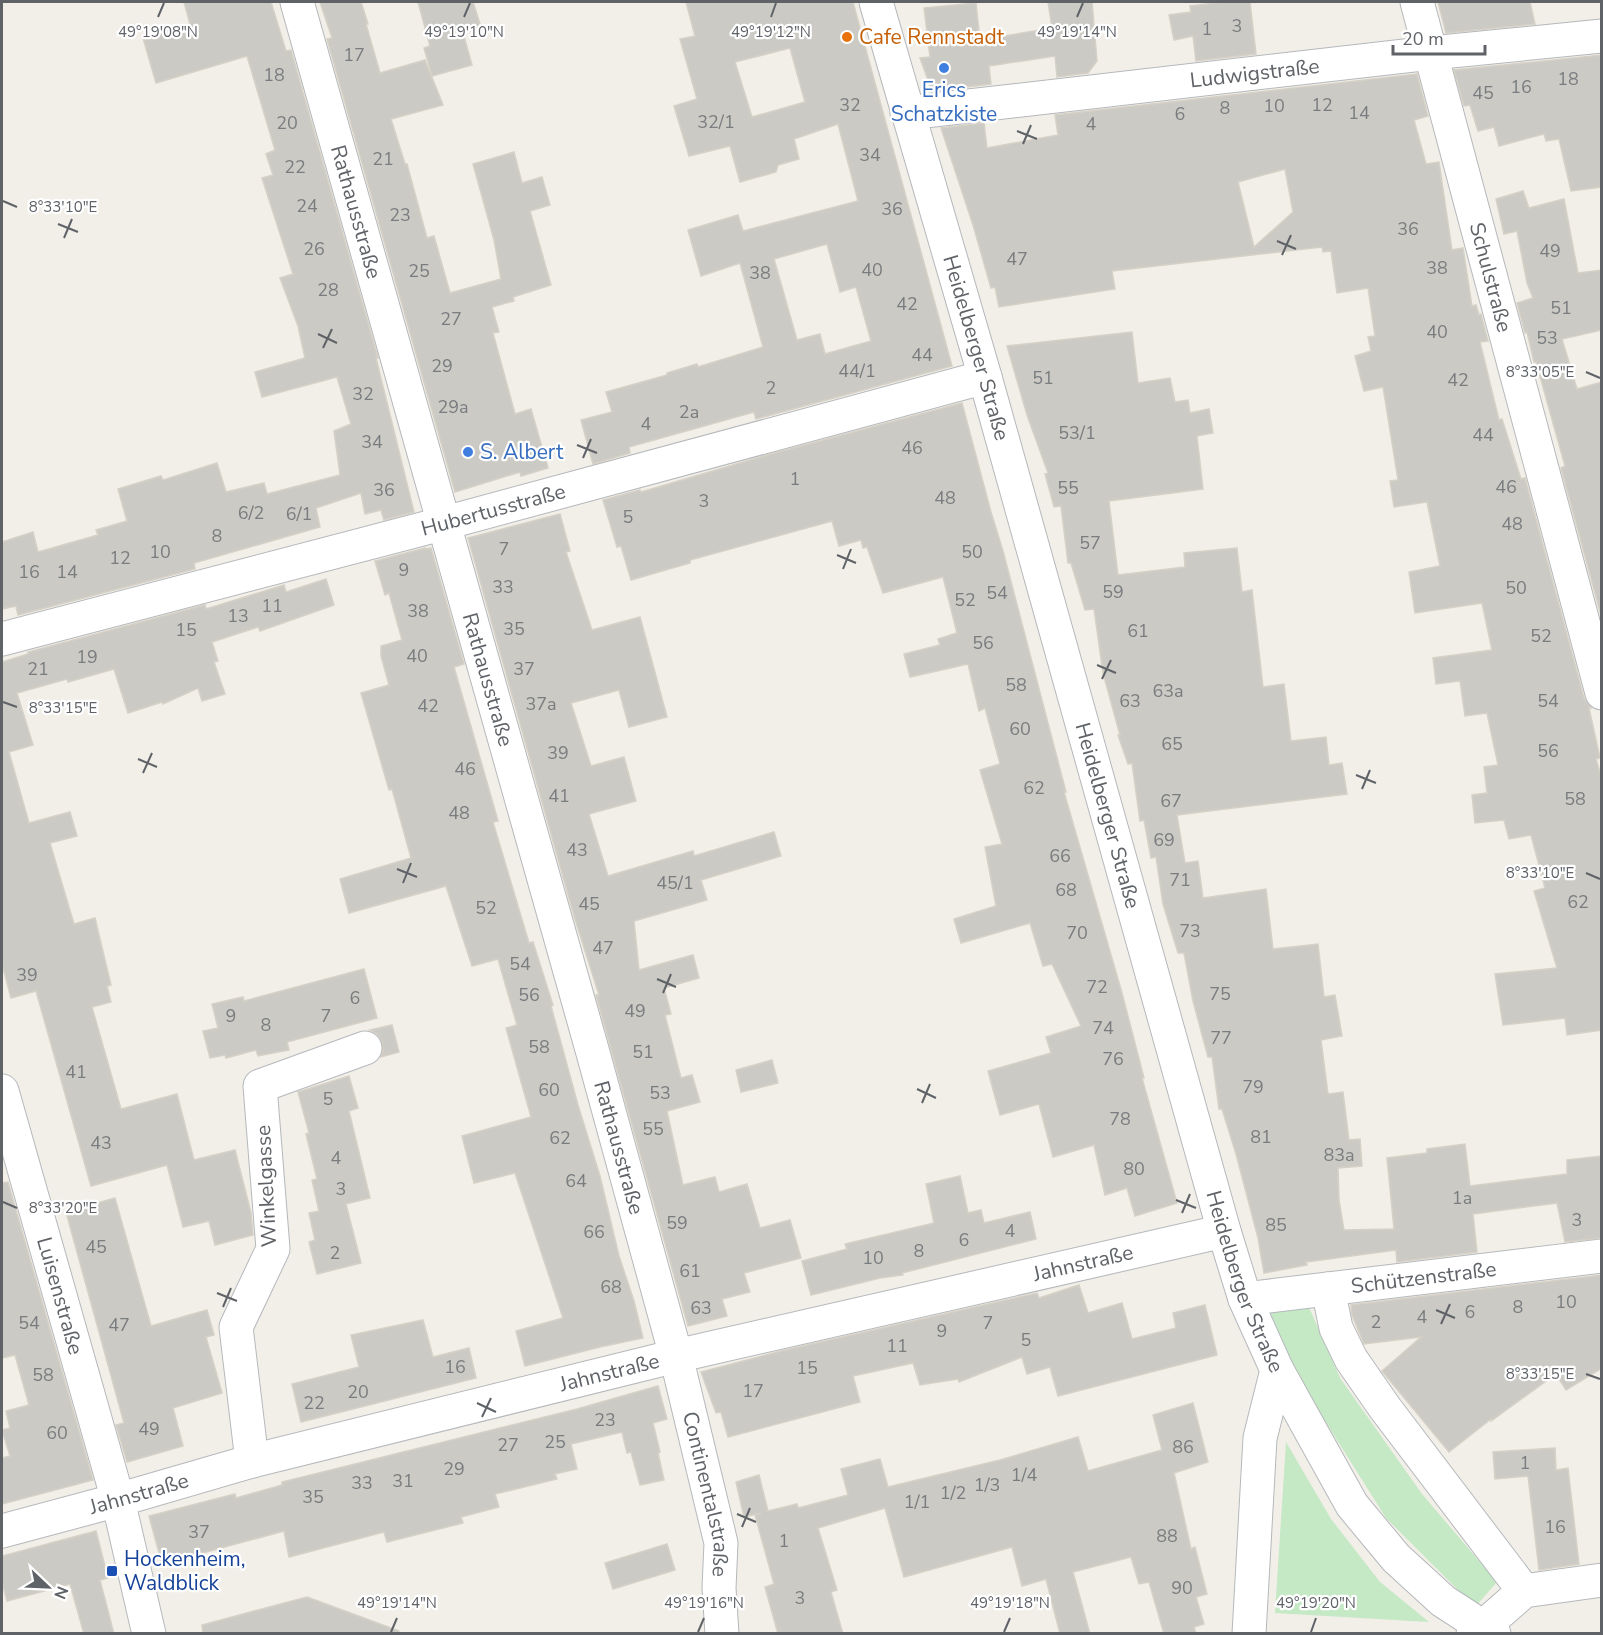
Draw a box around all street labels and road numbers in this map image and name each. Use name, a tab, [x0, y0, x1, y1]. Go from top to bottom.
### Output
street label: Ludwigstraße	[1188, 52, 1321, 94]
street label: Rathausstraße	[324, 142, 388, 282]
street label: Schulstraße	[1463, 219, 1519, 335]
street label: Heidelberger Straße	[936, 252, 1016, 444]
street label: Hubertusstraße	[418, 477, 569, 543]
street label: Rathausstraße	[456, 610, 520, 750]
street label: Heidelberger Straße	[1068, 719, 1147, 912]
street label: Rathausstraße	[587, 1078, 651, 1218]
street label: Winkelgasse	[249, 1124, 283, 1248]
street label: Heidelberger Straße	[1199, 1187, 1290, 1377]
street label: Luisenstraße	[30, 1234, 90, 1358]
street label: Jahnstraße	[1029, 1238, 1136, 1288]
street label: Schützenstraße	[1349, 1255, 1498, 1300]
street label: Jahnstraße	[556, 1347, 662, 1399]
street label: Continentalstraße	[676, 1409, 735, 1578]
street label: Jahnstraße	[85, 1466, 192, 1521]

